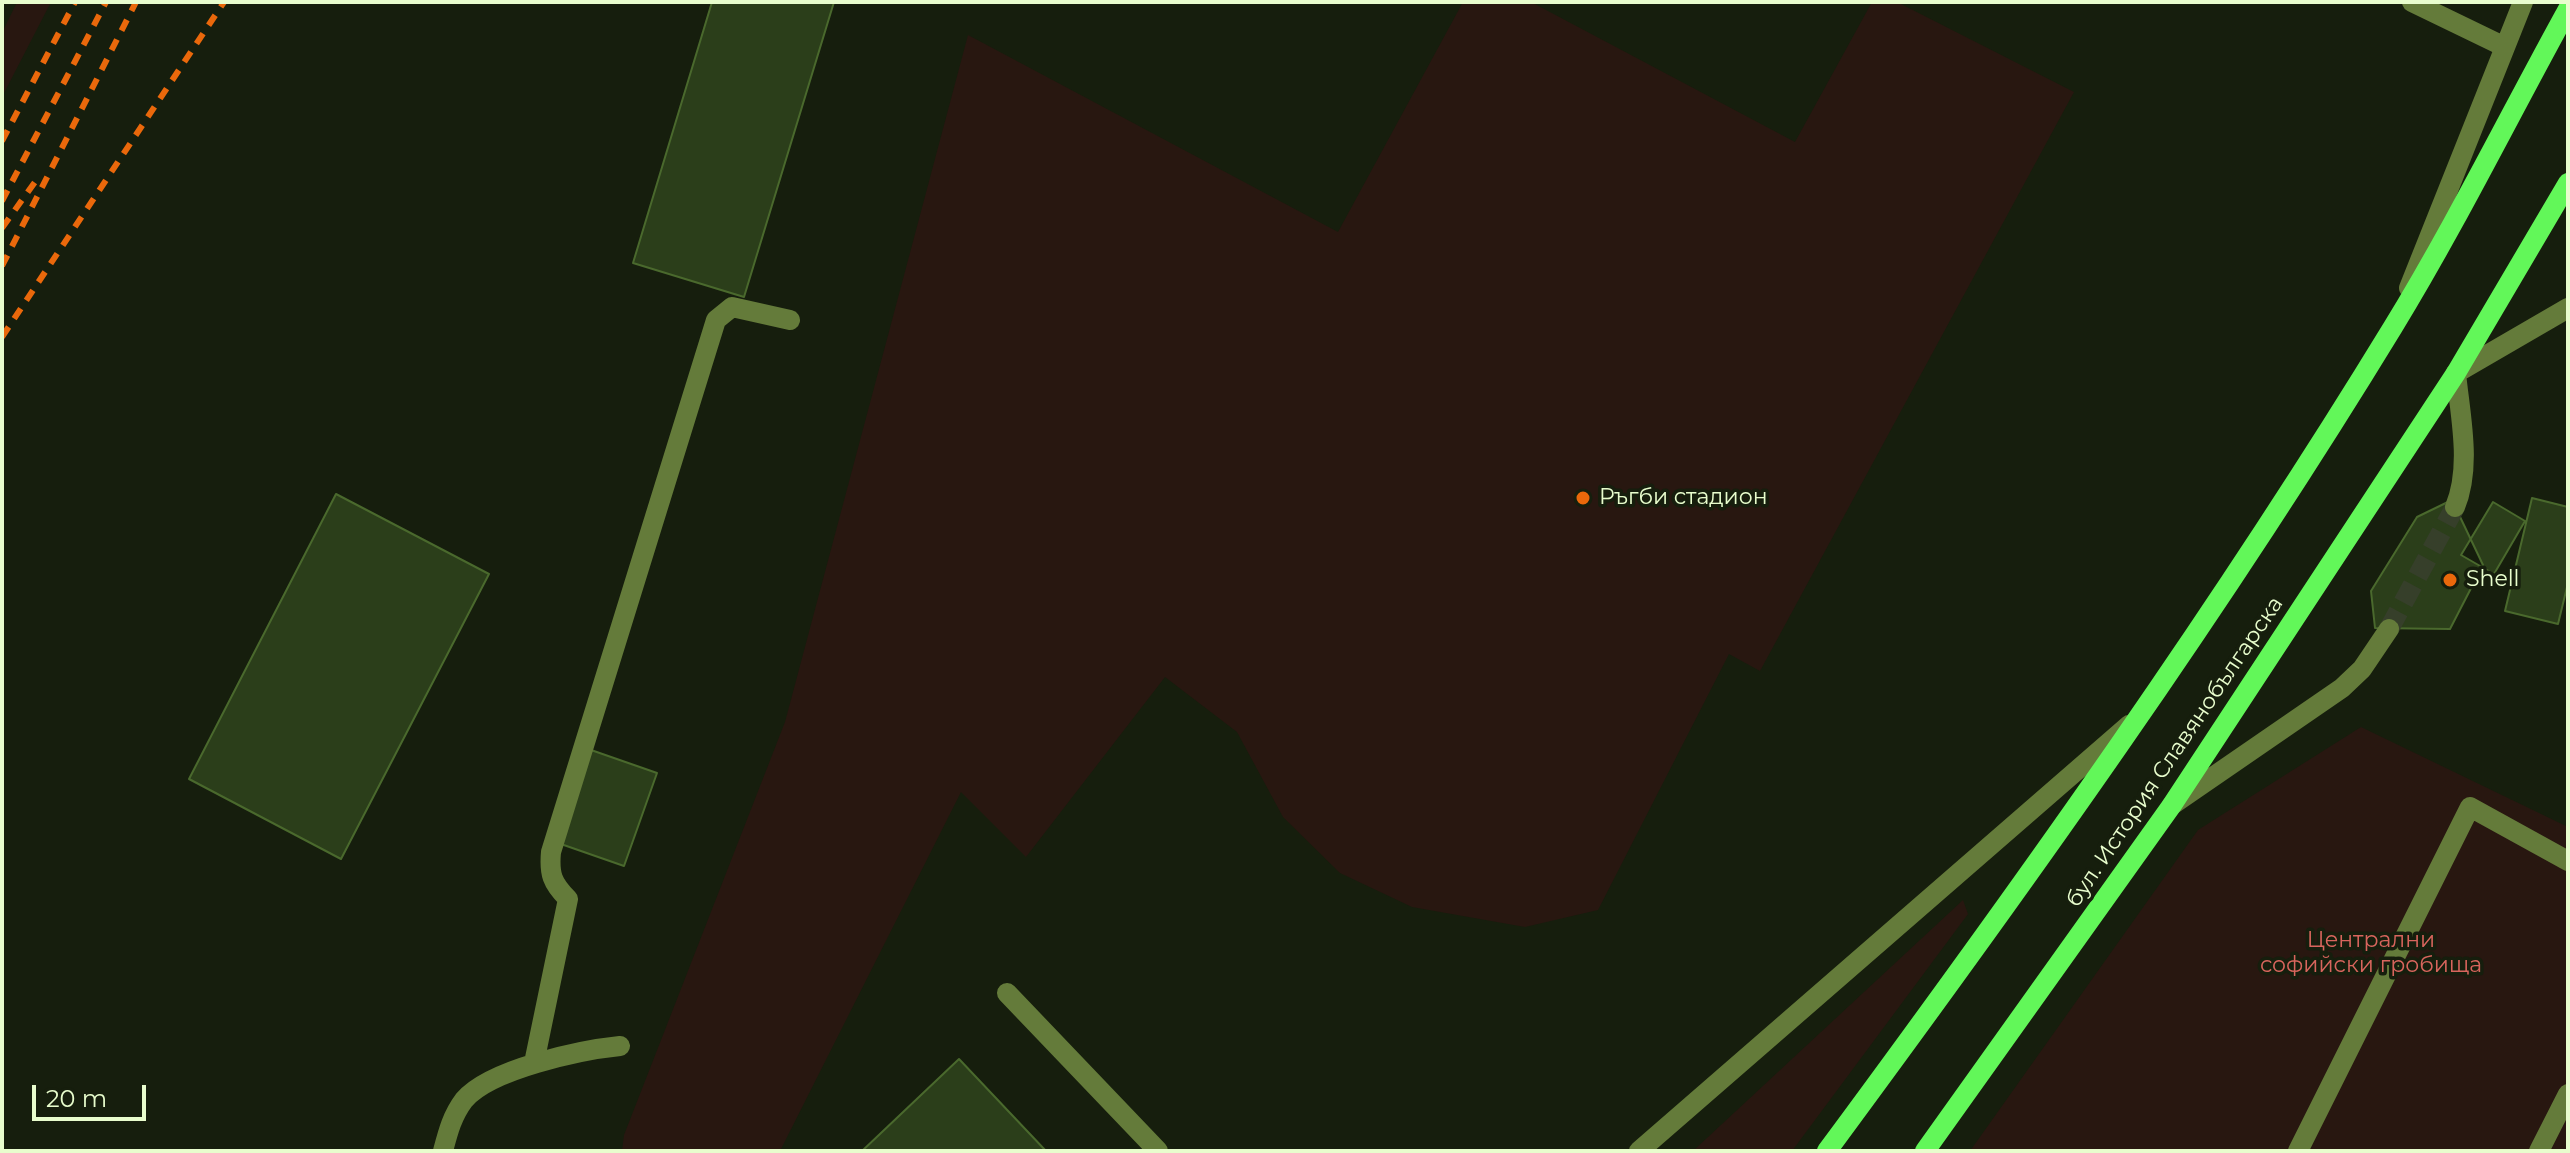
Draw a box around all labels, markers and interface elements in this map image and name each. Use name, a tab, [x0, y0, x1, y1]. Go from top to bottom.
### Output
place label: Ръгби стадион	[1599, 485, 1768, 511]
marker: Ръгби стадион	[1574, 489, 1592, 507]
place label: Shell	[2466, 567, 2520, 593]
marker: Shell	[2441, 571, 2459, 589]
street label: бул. История Славянобългарска	[2061, 592, 2289, 912]
park label: Централни софийски гробища	[2260, 928, 2482, 980]
scale bar	[36, 1069, 150, 1119]
text: 20 m	[46, 1084, 107, 1113]

